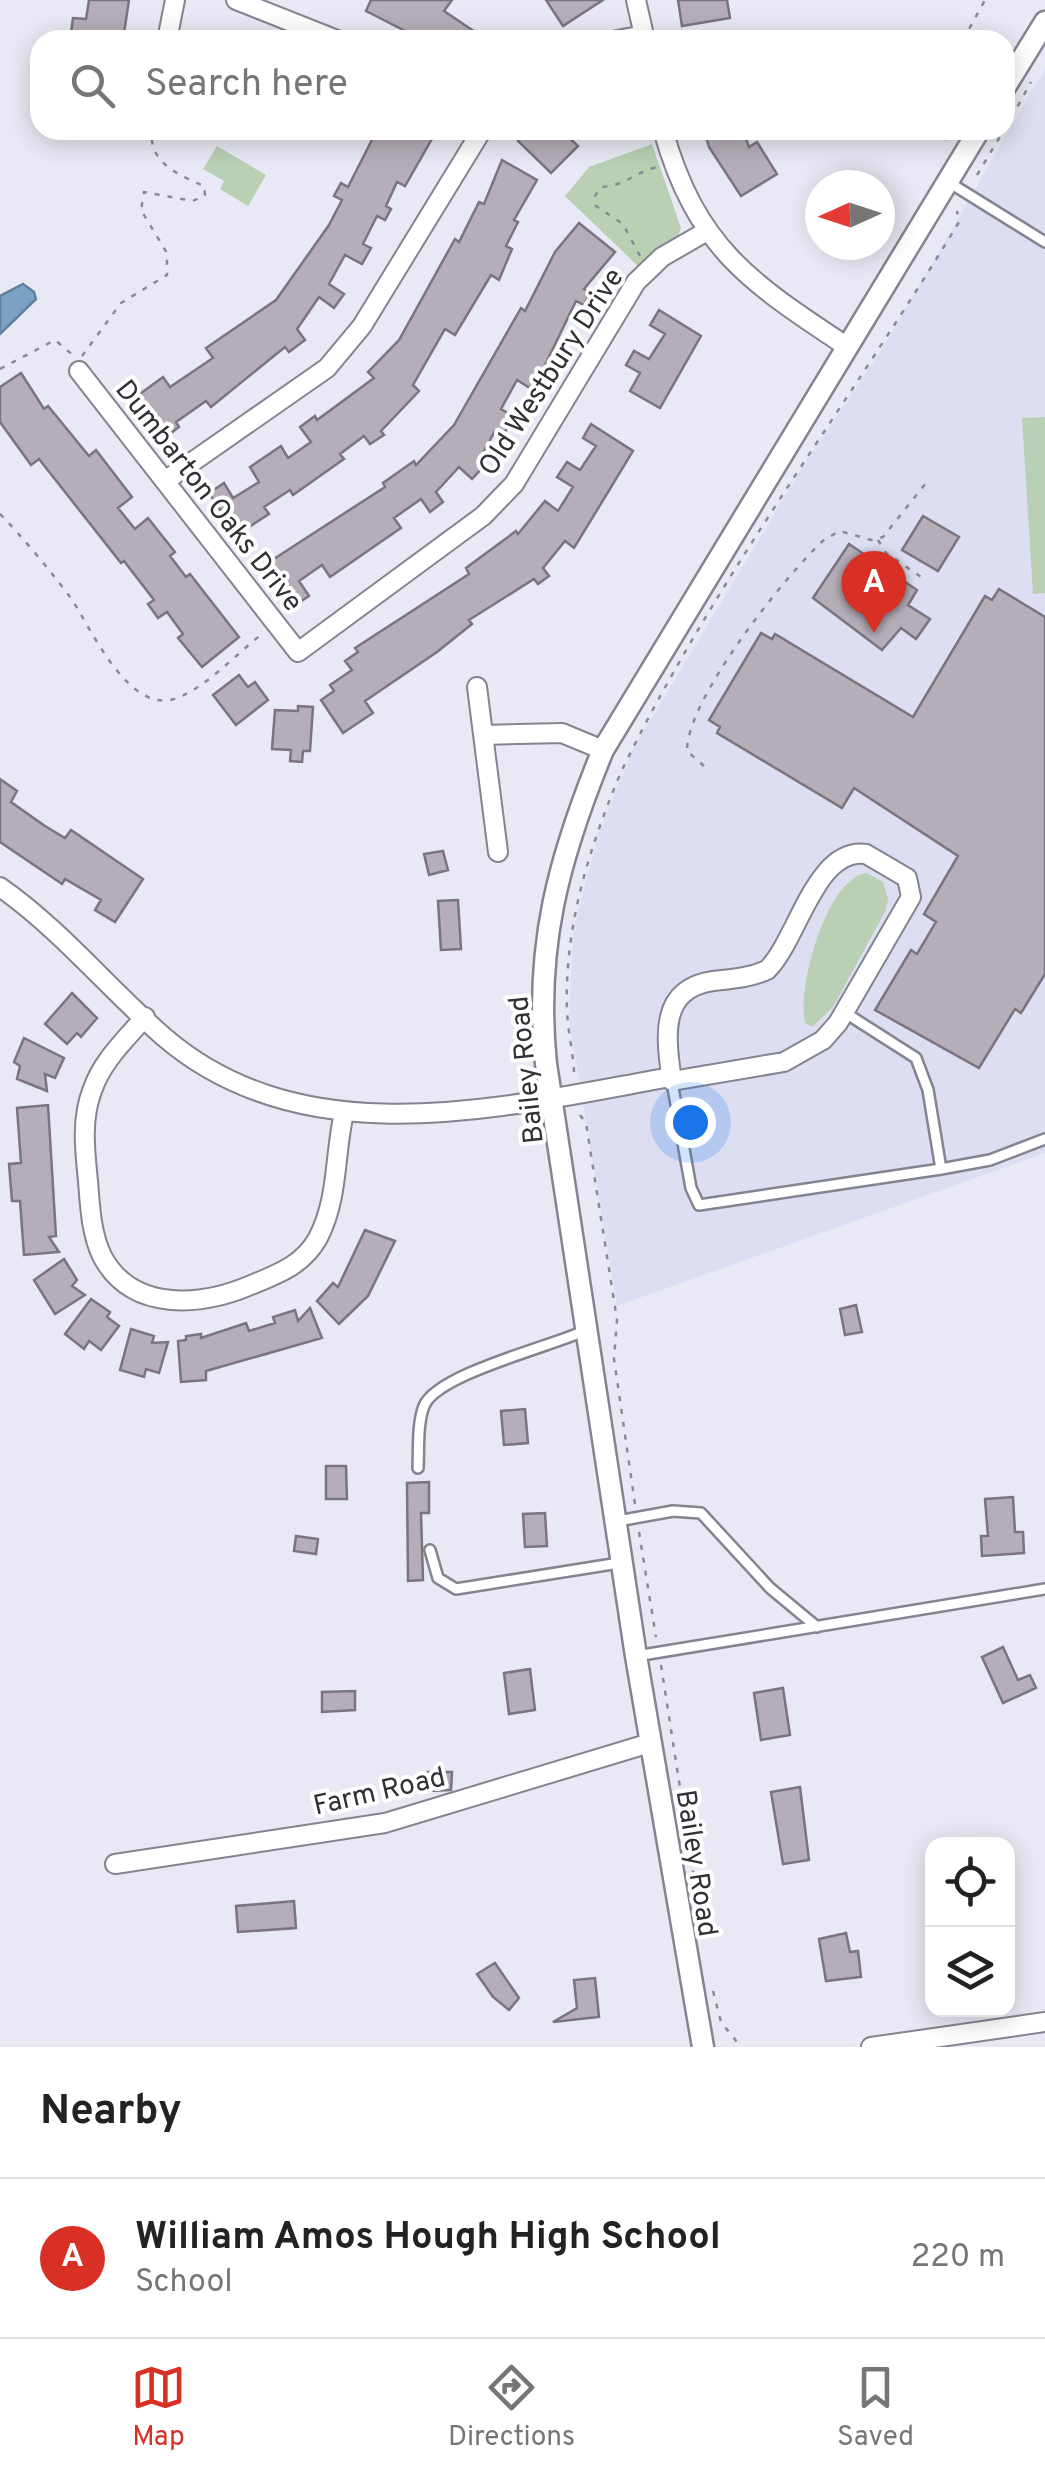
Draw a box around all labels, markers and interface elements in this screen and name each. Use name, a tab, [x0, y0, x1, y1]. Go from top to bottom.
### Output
search box	[30, 30, 1015, 140]
icon: search	[65, 58, 120, 113]
text: Search here	[145, 61, 348, 110]
north arrow	[805, 170, 895, 260]
street label: Old Westbury Drive	[472, 262, 633, 483]
street label: Dumbarton Oaks Drive	[106, 374, 309, 620]
pin: A	[842, 550, 906, 633]
street label: Bailey Road	[502, 994, 554, 1145]
your location	[665, 1097, 716, 1148]
street label: Farm Road	[310, 1760, 449, 1826]
street label: Bailey Road	[666, 1787, 724, 1940]
map controls	[925, 1837, 1015, 2017]
button: locate	[925, 1837, 1015, 1927]
button: layers	[925, 1927, 1015, 2017]
text: Nearby	[40, 2086, 182, 2139]
text: William Amos Hough High School	[135, 2214, 721, 2263]
text: A	[61, 2238, 84, 2278]
text: 220 m	[911, 2238, 1005, 2278]
text: School	[135, 2263, 233, 2303]
tab: Map	[131, 2360, 186, 2456]
tab: Directions	[448, 2360, 575, 2456]
tab: Saved	[837, 2360, 914, 2456]

